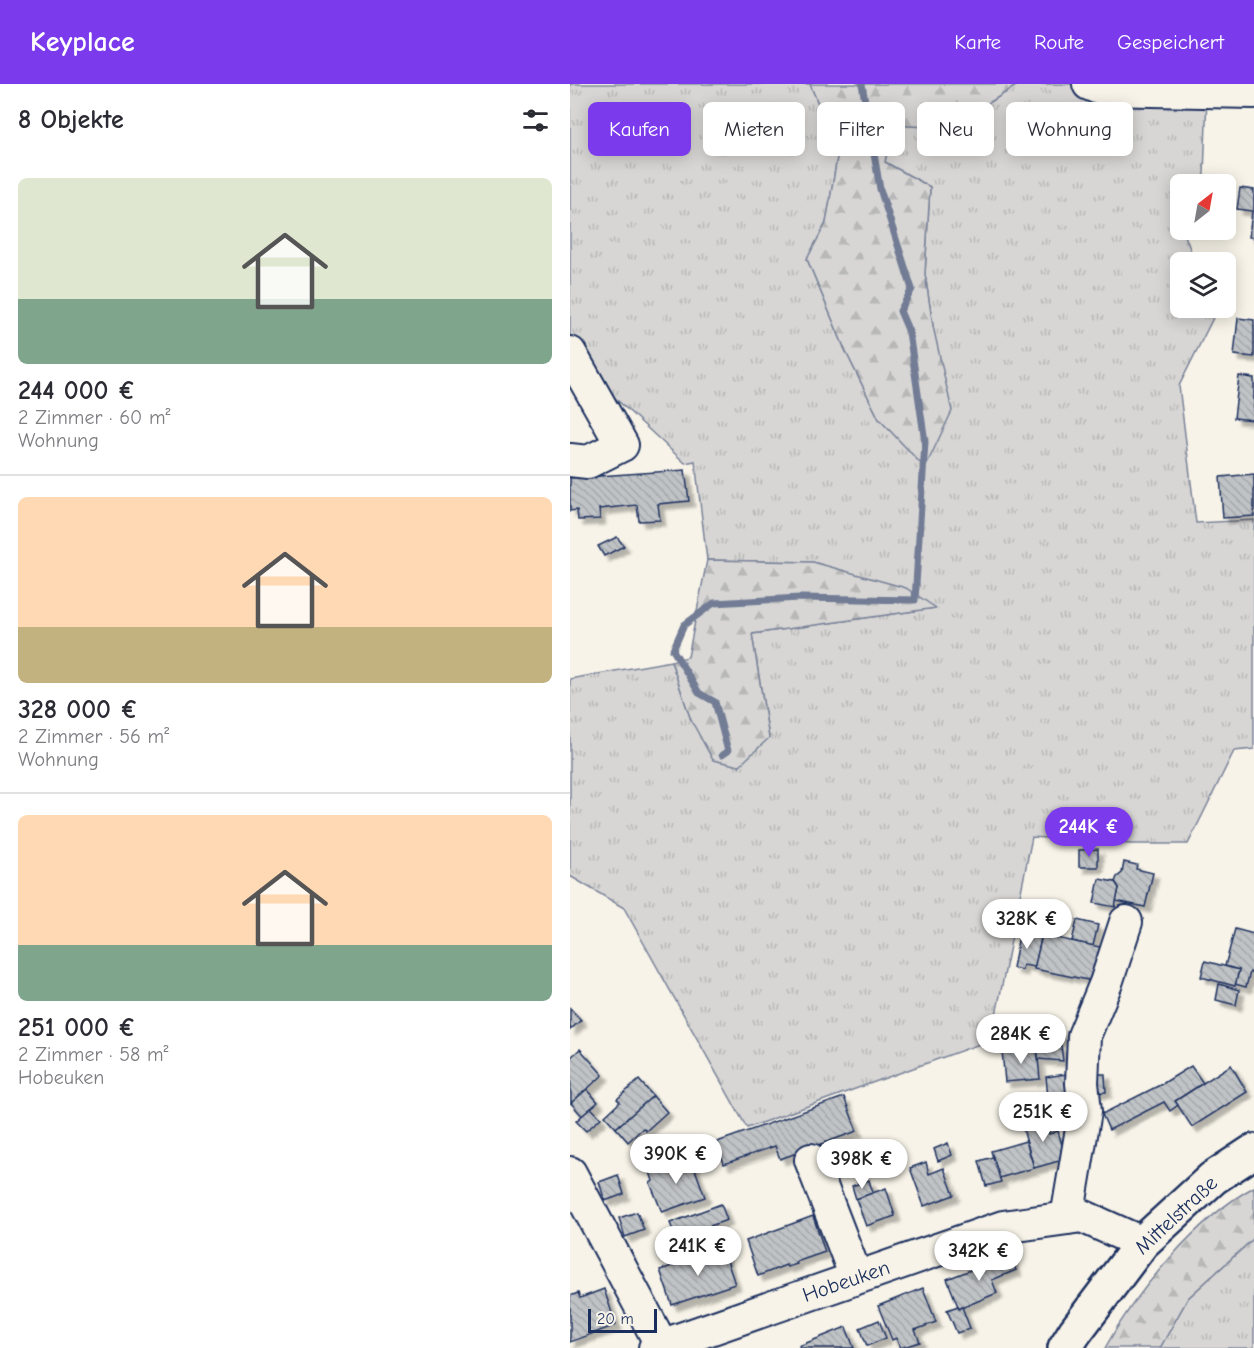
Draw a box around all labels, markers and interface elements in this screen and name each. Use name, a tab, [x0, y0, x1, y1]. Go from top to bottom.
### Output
text: Keyplace	[30, 26, 135, 58]
text: Karte	[954, 30, 1001, 54]
text: Route	[1034, 30, 1084, 54]
text: Gespeichert	[1117, 30, 1224, 54]
chip: Kaufen	[588, 102, 691, 156]
chip: Mieten	[703, 102, 805, 156]
chip: Filter	[817, 102, 905, 156]
chip: Neu	[917, 102, 994, 156]
chip: Wohnung	[1006, 102, 1133, 156]
icon: filters	[519, 104, 552, 137]
text: 8 Objekte	[18, 105, 124, 135]
north arrow	[1170, 174, 1236, 240]
map controls	[1170, 174, 1236, 318]
icon: home	[231, 217, 339, 325]
button: layers	[1170, 252, 1236, 318]
text: 244 000 €	[18, 376, 136, 406]
text: 2 Zimmer · 60 m²	[18, 406, 170, 429]
text: Wohnung	[18, 429, 99, 452]
icon: home	[231, 536, 339, 644]
text: 328 000 €	[18, 695, 138, 725]
text: 2 Zimmer · 56 m²	[18, 725, 169, 748]
text: Wohnung	[18, 748, 99, 771]
pin: 244K €	[1040, 807, 1138, 858]
text: 244K €	[1059, 815, 1119, 838]
icon: home	[231, 854, 339, 962]
pin: 328K €	[978, 899, 1076, 950]
text: 328K €	[996, 907, 1058, 930]
text: 251 000 €	[18, 1013, 136, 1043]
pin: 284K €	[972, 1014, 1070, 1065]
text: 284K €	[990, 1022, 1052, 1045]
text: 2 Zimmer · 58 m²	[18, 1043, 169, 1066]
text: Hobeuken	[18, 1066, 104, 1089]
pin: 251K €	[994, 1092, 1092, 1143]
text: 251K €	[1013, 1100, 1073, 1123]
pin: 390K €	[627, 1134, 725, 1185]
pin: 398K €	[813, 1139, 911, 1190]
text: 390K €	[644, 1142, 708, 1165]
text: 398K €	[831, 1147, 893, 1170]
street label: Mittelstraße	[1130, 1171, 1222, 1259]
pin: 241K €	[649, 1226, 747, 1277]
pin: 342K €	[930, 1231, 1028, 1282]
text: 241K €	[669, 1234, 727, 1257]
text: 342K €	[948, 1239, 1010, 1262]
street label: Hobeuken	[799, 1255, 893, 1307]
scale bar	[588, 1306, 657, 1334]
text: 20 m	[597, 1310, 634, 1328]

